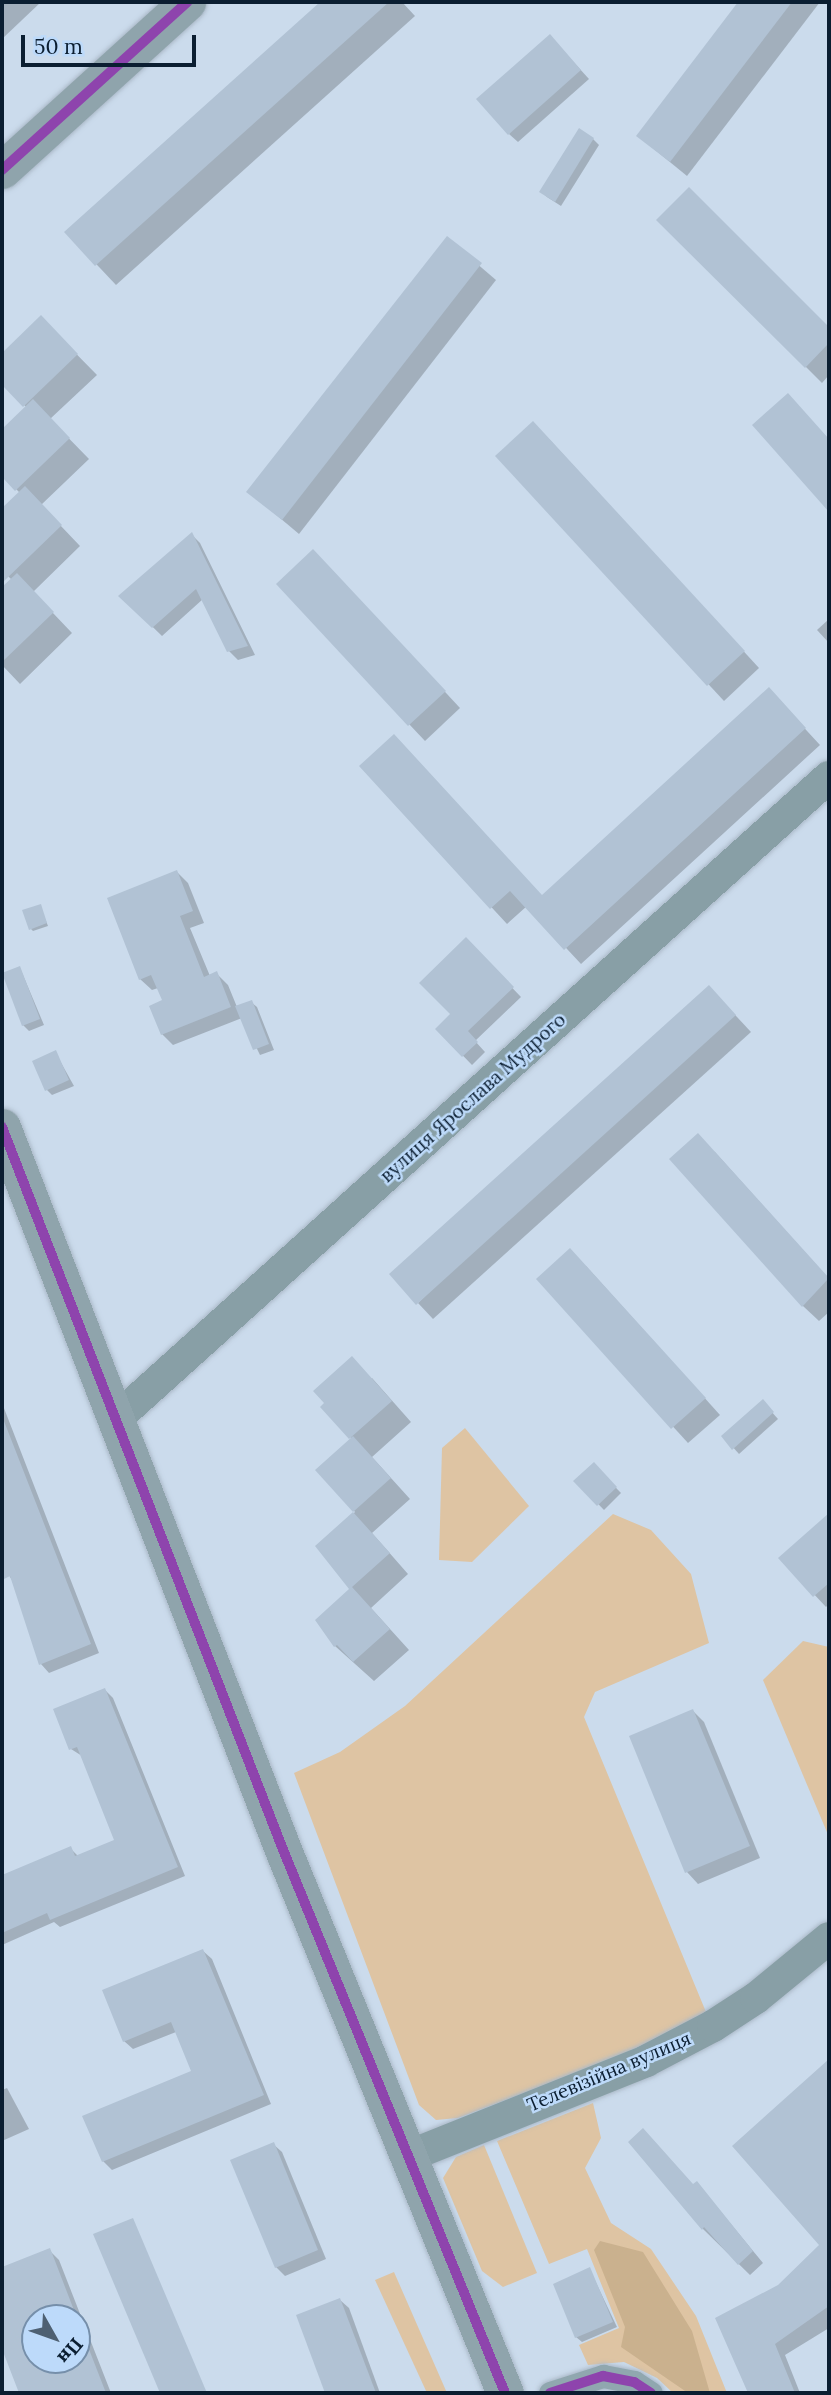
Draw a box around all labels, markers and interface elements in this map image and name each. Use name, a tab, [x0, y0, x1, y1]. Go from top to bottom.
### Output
scale bar	[24, 21, 200, 65]
text: 50 m	[34, 33, 83, 60]
street label: вулиця Ярослава Мудрого	[376, 1009, 570, 1187]
street label: Телевізійна вулиця	[524, 2027, 694, 2117]
north arrow	[21, 2304, 91, 2374]
text: Пн	[53, 2333, 89, 2369]

